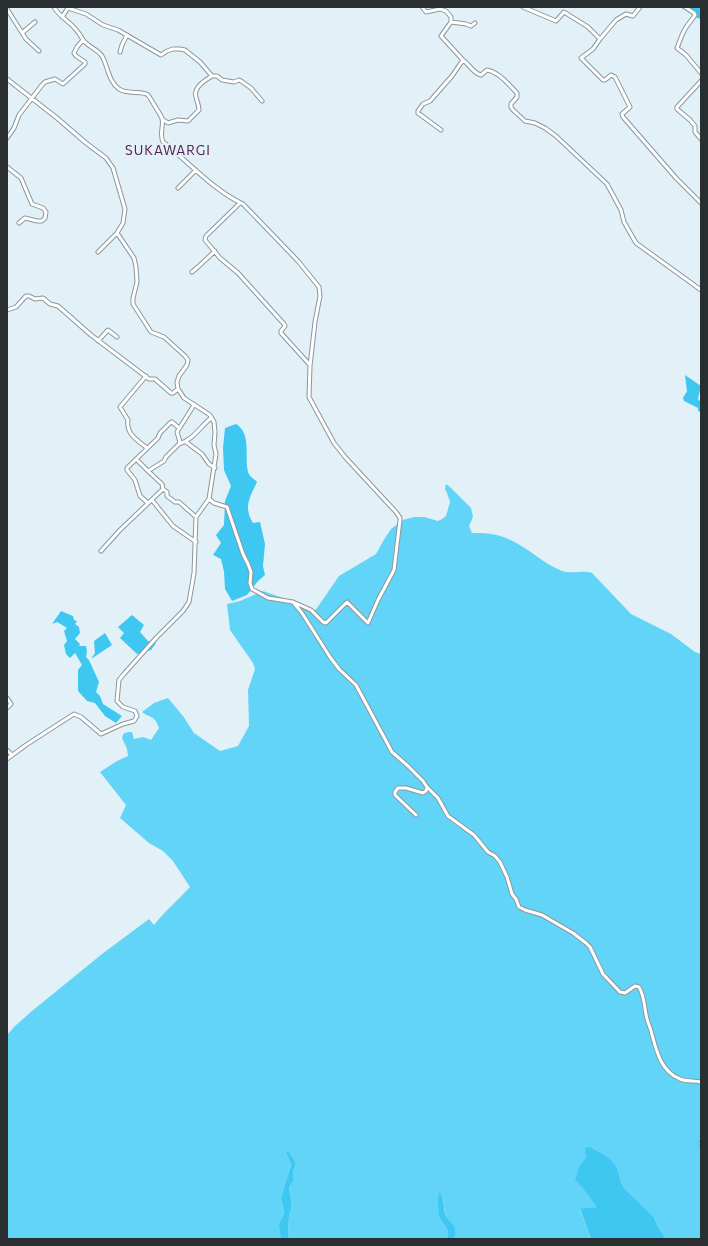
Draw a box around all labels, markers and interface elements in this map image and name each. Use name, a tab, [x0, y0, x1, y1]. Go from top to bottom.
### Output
district label: SUKAWARGI	[125, 142, 211, 158]

